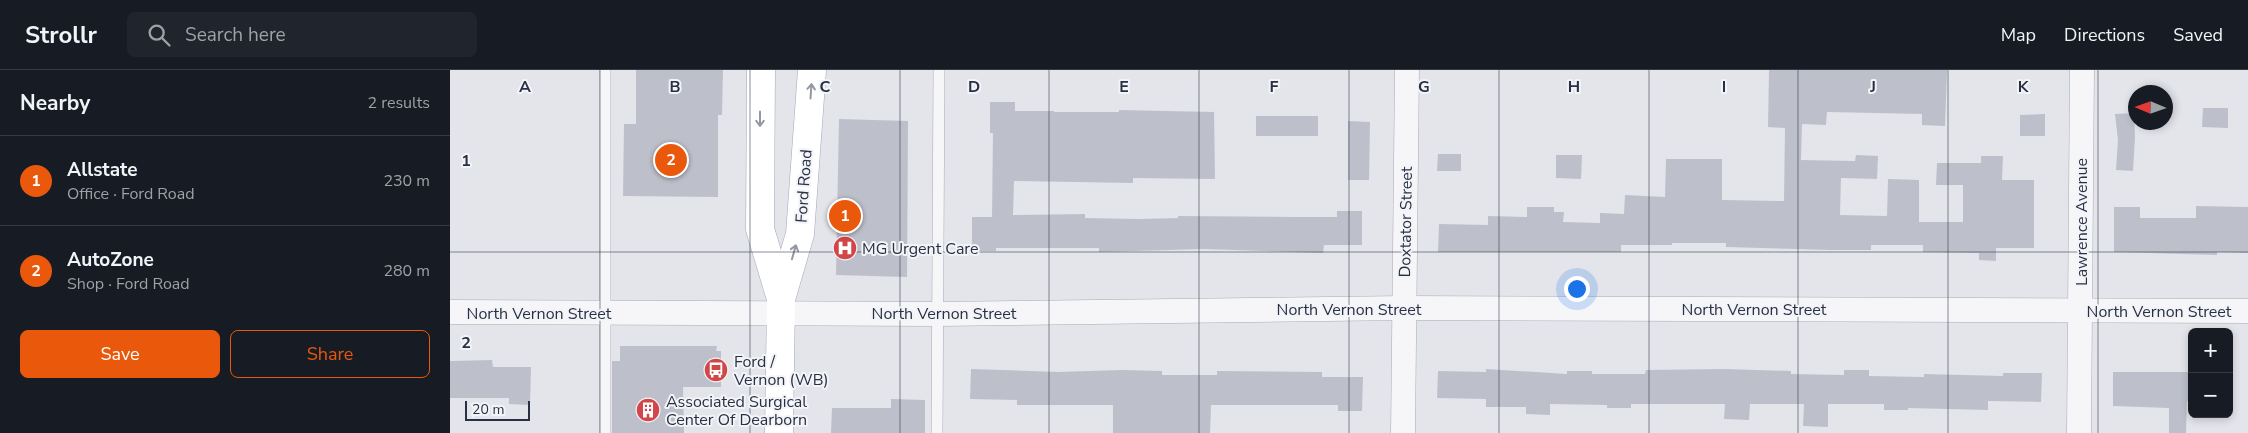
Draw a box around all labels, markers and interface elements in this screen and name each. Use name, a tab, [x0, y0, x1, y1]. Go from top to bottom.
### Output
search box	[127, 12, 477, 57]
text: Strollr	[25, 19, 97, 51]
icon: search	[145, 21, 173, 49]
text: Search here	[185, 22, 286, 48]
text: Map	[2001, 23, 2036, 47]
text: Directions	[2064, 23, 2145, 47]
text: Saved	[2173, 23, 2223, 47]
text: A	[519, 76, 531, 98]
text: B	[669, 76, 681, 98]
text: C	[820, 76, 831, 98]
text: D	[968, 76, 980, 98]
text: E	[1119, 76, 1129, 98]
text: F	[1270, 76, 1279, 98]
text: G	[1418, 76, 1430, 98]
text: H	[1568, 76, 1580, 98]
text: I	[1722, 76, 1726, 98]
text: J	[1869, 76, 1876, 98]
text: K	[2018, 76, 2030, 98]
one-way arrow	[806, 83, 815, 99]
north arrow	[2128, 85, 2173, 130]
text: Nearby	[20, 89, 90, 117]
text: 2 results	[368, 92, 430, 114]
one-way arrow	[756, 110, 765, 126]
pin: 2	[655, 141, 687, 179]
street label: Ford Road	[790, 149, 818, 224]
text: 1	[461, 150, 471, 172]
text: Allstate	[67, 157, 138, 183]
street label: Lawrence Avenue	[2071, 158, 2093, 286]
street label: Doxtator Street	[1394, 166, 1418, 278]
text: 1	[31, 170, 41, 192]
text: 230 m	[383, 170, 430, 192]
text: Office · Ford Road	[67, 183, 195, 205]
pin: 1	[829, 197, 861, 235]
hospital icon: MG Urgent Care	[832, 235, 858, 261]
place label: MG Urgent Care	[862, 238, 979, 260]
one-way arrow	[790, 244, 800, 260]
text: AutoZone	[67, 247, 154, 273]
text: 2	[31, 260, 41, 282]
text: 280 m	[383, 260, 430, 282]
text: Shop · Ford Road	[67, 273, 190, 295]
your location	[1564, 276, 1590, 302]
street label: North Vernon Street	[1277, 299, 1422, 321]
street label: North Vernon Street	[1682, 299, 1827, 321]
street label: North Vernon Street	[2087, 301, 2232, 323]
street label: North Vernon Street	[467, 303, 612, 325]
street label: North Vernon Street	[872, 303, 1017, 325]
map controls	[2188, 328, 2233, 418]
button: +	[2188, 328, 2233, 373]
button: Save	[20, 330, 220, 378]
button: Share	[230, 330, 430, 378]
text: 2	[461, 332, 471, 354]
place label: Ford / Vernon (WB)	[733, 351, 829, 391]
bus stop icon: Ford / Vernon (WB)	[703, 357, 729, 383]
button: −	[2188, 373, 2233, 418]
place label: Associated Surgical Center Of Dearborn	[666, 391, 807, 431]
building icon: Associated Surgical Center Of Dearborn	[635, 397, 661, 423]
scale bar	[465, 398, 530, 421]
text: 20 m	[472, 400, 504, 419]

